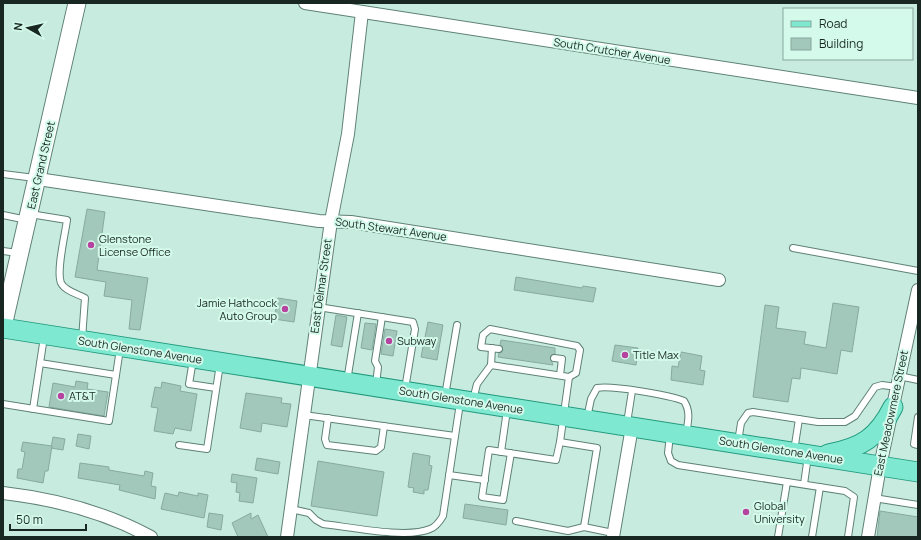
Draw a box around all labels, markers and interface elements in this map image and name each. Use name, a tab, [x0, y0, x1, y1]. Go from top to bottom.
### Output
north arrow	[8, 8, 48, 48]
legend	[783, 8, 913, 60]
text: Road	[819, 15, 847, 32]
text: N	[10, 21, 26, 31]
street label: South Crutcher Avenue	[552, 34, 672, 67]
text: Building	[819, 35, 863, 52]
street label: East Grand Street	[23, 119, 58, 210]
street label: South Stewart Avenue	[334, 213, 448, 244]
place label: Glenstone License Office	[99, 231, 171, 259]
street label: East Delmar Street	[306, 238, 335, 334]
marker: Glenstone License Office	[86, 240, 96, 250]
place label: Jamie Hathcock Auto Group	[197, 295, 278, 323]
marker: Jamie Hathcock Auto Group	[280, 304, 290, 314]
street label: South Glenstone Avenue	[77, 332, 204, 367]
place label: Subway	[397, 333, 437, 348]
marker: Subway	[384, 336, 394, 346]
place label: Title Max	[633, 347, 679, 362]
street label: East Meadowmere Street	[870, 349, 911, 477]
marker: Title Max	[620, 350, 630, 360]
street label: South Glenstone Avenue	[398, 382, 525, 417]
place label: AT&T	[69, 388, 96, 403]
marker: AT&T	[56, 391, 66, 401]
street label: South Glenstone Avenue	[718, 432, 845, 467]
place label: Global University	[754, 498, 805, 526]
scale bar	[10, 506, 86, 532]
marker: Global University	[741, 507, 751, 517]
text: 50 m	[16, 511, 43, 528]

